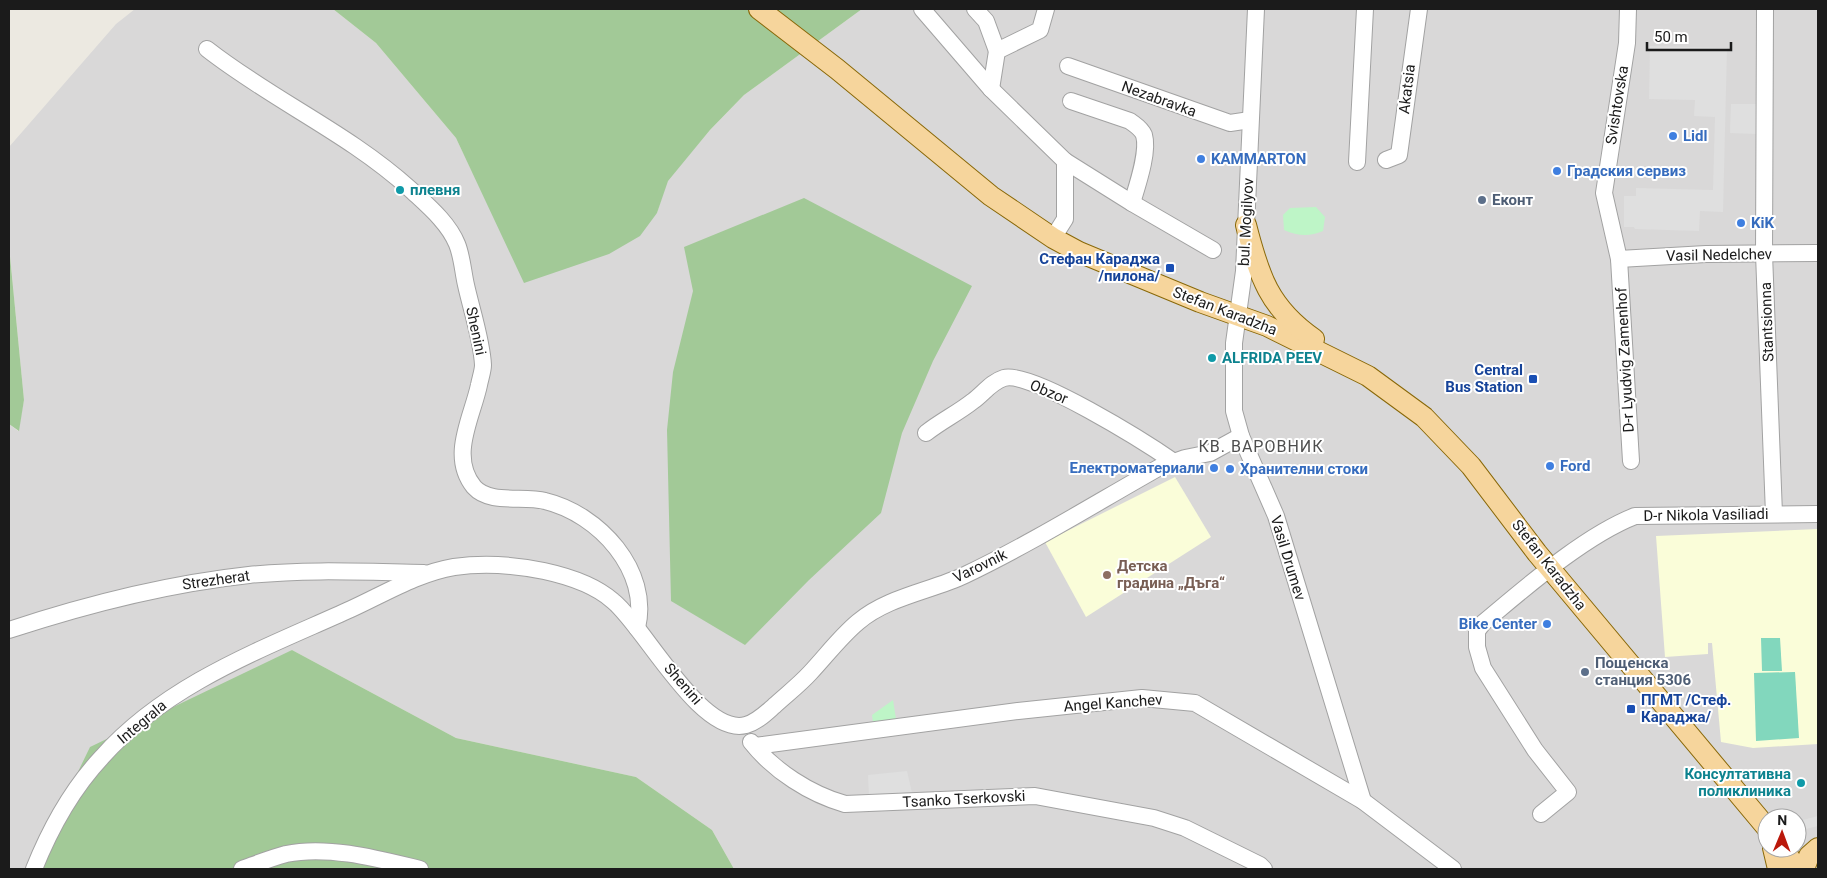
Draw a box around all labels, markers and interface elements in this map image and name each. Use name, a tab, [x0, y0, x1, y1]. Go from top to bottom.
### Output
scale bar	[1647, 20, 1731, 52]
text: 50 m	[1654, 28, 1688, 46]
street label: Akatsia	[1395, 63, 1419, 115]
street label: Svishtovska	[1602, 64, 1632, 146]
street label: Nezabravka	[1119, 77, 1199, 121]
place label: Lidl	[1683, 127, 1708, 145]
marker: Lidl	[1667, 130, 1679, 142]
place label: KAMMARTON	[1211, 150, 1306, 168]
marker: KAMMARTON	[1195, 153, 1207, 165]
place label: Градския сервиз	[1567, 162, 1686, 180]
marker: Градския сервиз	[1551, 165, 1563, 177]
street label: bul. Mogilyov	[1235, 178, 1257, 266]
place label: плевня	[410, 181, 460, 199]
marker: плевня	[394, 184, 406, 196]
place label: Еконт	[1492, 191, 1533, 209]
marker: Еконт	[1476, 194, 1488, 206]
place label: KiK	[1751, 214, 1775, 232]
marker: KiK	[1735, 217, 1747, 229]
street label: Vasil Nedelchev	[1666, 245, 1772, 265]
place label: Стефан Караджа /пилона/	[1039, 250, 1160, 285]
marker: Стефан Караджа /пилона/	[1164, 262, 1176, 274]
street label: Stantsionna	[1757, 282, 1777, 362]
street label: Stefan Karadzha	[1170, 283, 1280, 339]
street label: D-r Lyudvig Zamenhof	[1612, 286, 1638, 433]
street label: Shenini	[462, 305, 490, 357]
place label: ALFRIDA PEEV	[1222, 349, 1322, 367]
marker: ALFRIDA PEEV	[1206, 352, 1218, 364]
place label: Central Bus Station	[1445, 361, 1523, 396]
marker: Central Bus Station	[1527, 373, 1539, 385]
street label: Obzor	[1027, 376, 1071, 408]
district label: КВ. ВАРОВНИК	[1198, 437, 1324, 456]
place label: Ford	[1560, 457, 1590, 475]
place label: Електроматериали	[1069, 459, 1204, 477]
place label: Хранителни стоки	[1240, 460, 1368, 478]
marker: Ford	[1544, 460, 1556, 472]
marker: Електроматериали	[1208, 462, 1220, 474]
marker: Хранителни стоки	[1224, 463, 1236, 475]
street label: D-r Nikola Vasiliadi	[1643, 505, 1769, 525]
street label: Vasil Drumev	[1267, 513, 1309, 603]
street label: Stefan Karadzha	[1508, 516, 1590, 614]
street label: Varovnik	[950, 545, 1010, 587]
place label: Детска градина „Дъга“	[1117, 557, 1225, 592]
street label: Strezherat	[181, 566, 251, 594]
marker: Детска градина „Дъга“	[1101, 569, 1113, 581]
place label: Bike Center	[1459, 615, 1538, 633]
marker: Bike Center	[1541, 618, 1553, 630]
place label: Пощенска станция 5306	[1595, 654, 1691, 689]
street label: Shenini	[660, 660, 706, 708]
marker: Пощенска станция 5306	[1579, 666, 1591, 678]
street label: Angel Kanchev	[1063, 691, 1163, 715]
place label: ПГМТ /Стеф. Караджа/	[1641, 691, 1731, 726]
street label: Integrala	[114, 696, 170, 748]
marker: ПГМТ /Стеф. Караджа/	[1625, 703, 1637, 715]
place label: Консултативна поликлиника	[1684, 765, 1791, 800]
marker: Консултативна поликлиника	[1795, 777, 1807, 789]
street label: Tsanko Tserkovski	[902, 787, 1026, 811]
north arrow	[1757, 808, 1807, 858]
text: N	[1777, 812, 1787, 828]

